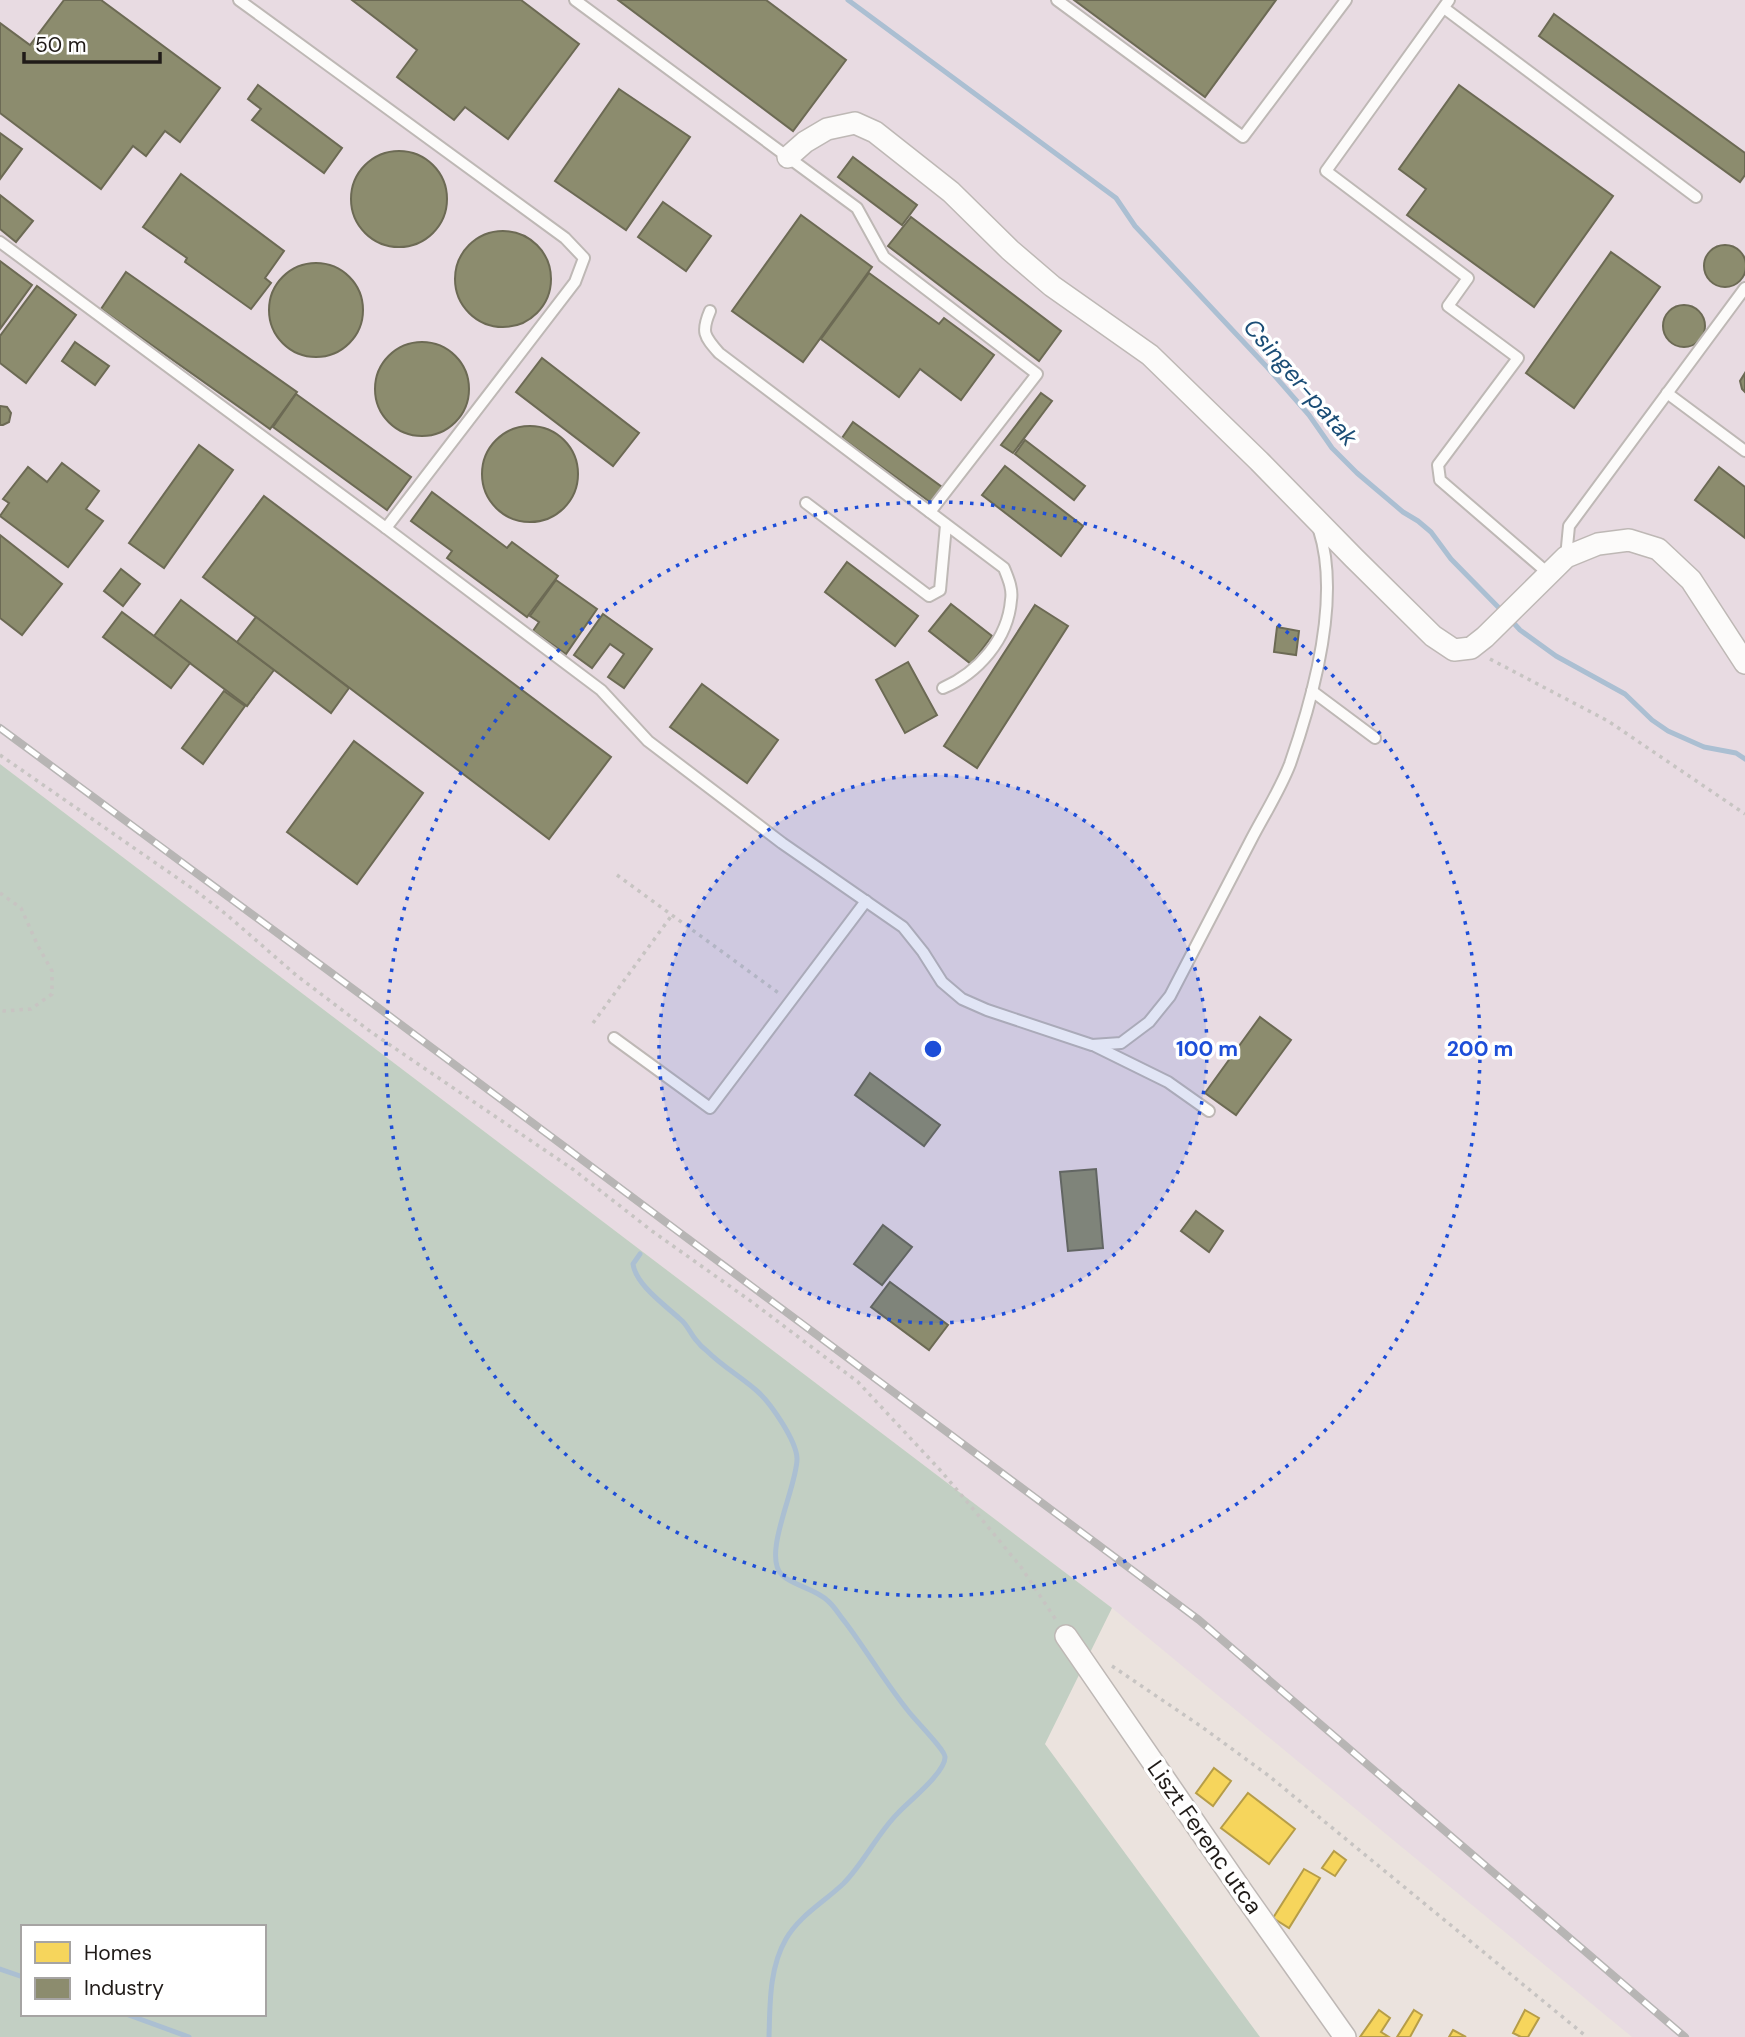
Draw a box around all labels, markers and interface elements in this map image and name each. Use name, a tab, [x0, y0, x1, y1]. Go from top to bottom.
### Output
scale bar	[24, 21, 161, 65]
text: 50 m	[35, 31, 86, 59]
water label: Csinger-patak	[1237, 312, 1366, 453]
text: 100 m	[1176, 1035, 1238, 1063]
text: 200 m	[1447, 1035, 1513, 1063]
centre of rings	[921, 1037, 945, 1061]
street label: Liszt Ferenc utca	[1141, 1754, 1269, 1920]
legend	[21, 1925, 266, 2016]
text: Homes	[84, 1939, 152, 1967]
text: Industry	[84, 1974, 164, 2002]

